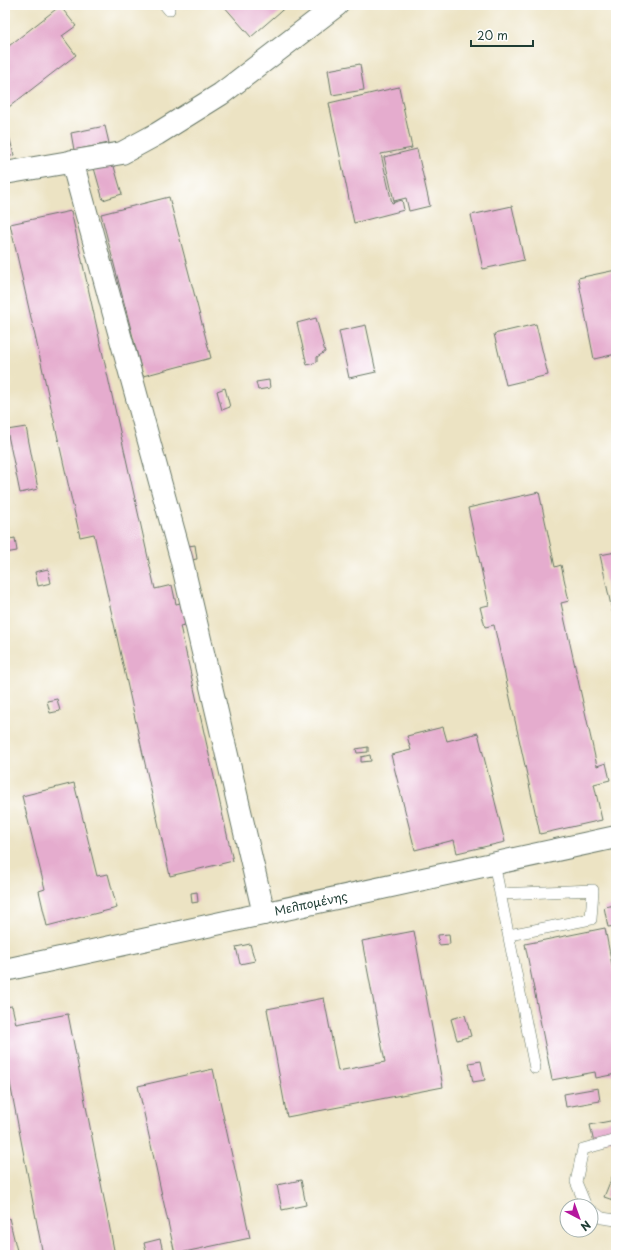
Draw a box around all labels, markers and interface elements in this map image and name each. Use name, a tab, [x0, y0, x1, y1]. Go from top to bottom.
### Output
scale bar	[471, 22, 533, 48]
text: 20 m	[477, 26, 508, 44]
street label: Μελπομένης	[273, 887, 349, 920]
north arrow	[559, 1198, 599, 1238]
text: N	[577, 1217, 595, 1235]

